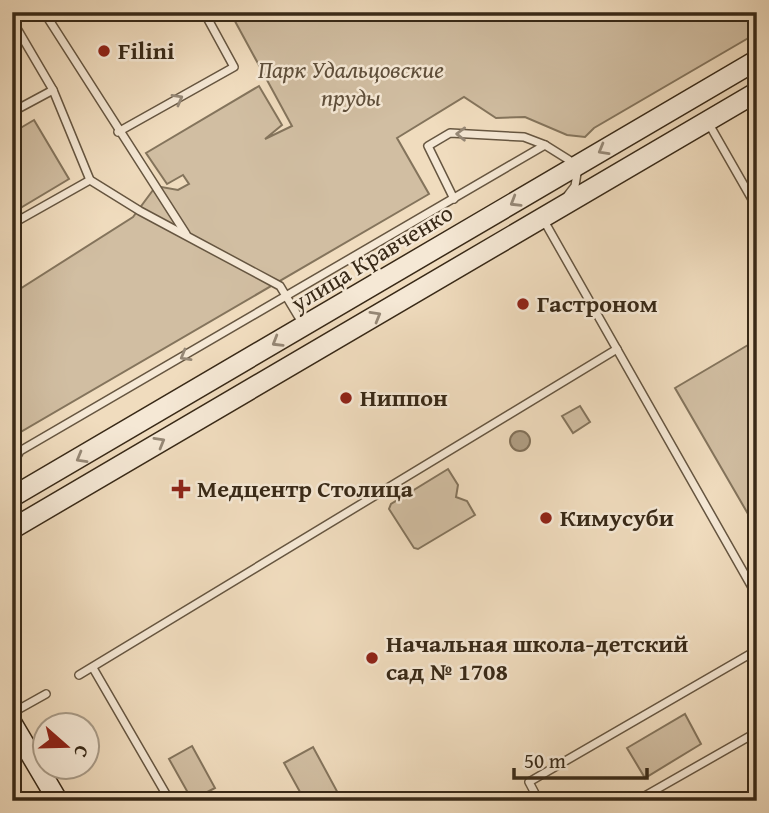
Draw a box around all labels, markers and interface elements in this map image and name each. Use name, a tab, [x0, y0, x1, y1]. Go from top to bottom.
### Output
place label: Filini	[118, 33, 174, 68]
marker: Filini	[96, 43, 112, 59]
park label: Парк Удальцовские пруды	[258, 52, 444, 115]
one-way arrow	[171, 94, 183, 107]
one-way arrow	[456, 126, 466, 142]
one-way arrow	[598, 141, 611, 154]
one-way arrow	[510, 193, 523, 206]
street label: улица Кравченко	[283, 195, 460, 320]
place label: Гастроном	[537, 286, 658, 321]
marker: Гастроном	[515, 296, 531, 312]
one-way arrow	[368, 311, 381, 324]
one-way arrow	[272, 334, 285, 347]
one-way arrow	[180, 348, 193, 361]
place label: Ниппон	[360, 380, 448, 415]
marker: Ниппон	[338, 390, 354, 406]
one-way arrow	[152, 437, 165, 450]
one-way arrow	[76, 450, 88, 463]
place label: Медцентр Столица	[197, 471, 414, 506]
marker: Медцентр Столица	[171, 479, 191, 499]
place label: Кимусуби	[560, 500, 674, 535]
marker: Кимусуби	[538, 510, 554, 526]
place label: Начальная школа-детский сад № 1708	[386, 626, 688, 689]
marker: Начальная школа-детский сад № 1708	[364, 650, 380, 666]
north arrow	[32, 712, 102, 782]
scale bar	[514, 736, 646, 780]
text: С	[67, 742, 97, 762]
text: 50 m	[524, 745, 566, 776]

